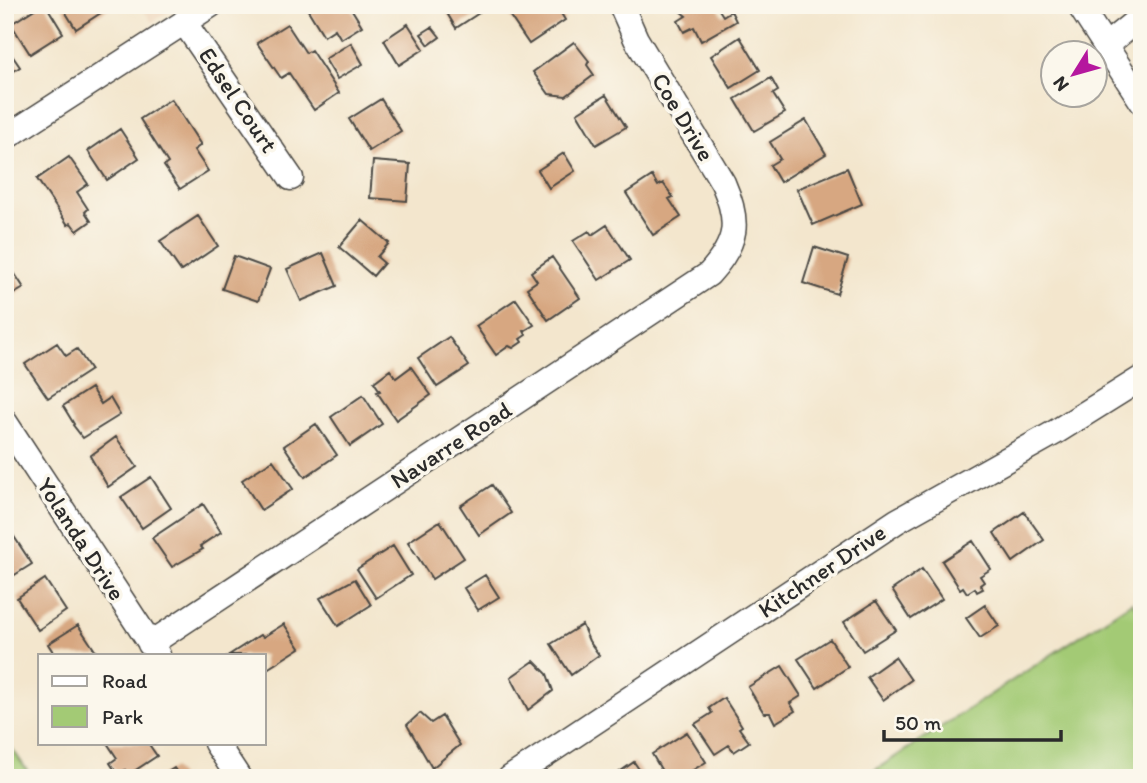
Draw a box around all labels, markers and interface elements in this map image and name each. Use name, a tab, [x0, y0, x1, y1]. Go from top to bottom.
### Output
north arrow	[1038, 38, 1108, 108]
street label: Edsel Court	[193, 42, 284, 158]
street label: Coe Drive	[646, 67, 721, 166]
text: N	[1048, 72, 1074, 96]
street label: Navarre Road	[385, 395, 517, 495]
street label: Yolanda Drive	[31, 472, 132, 606]
street label: Kitchner Drive	[752, 517, 891, 624]
legend	[38, 654, 266, 744]
text: Road	[102, 668, 148, 693]
scale bar	[884, 699, 1061, 743]
text: Park	[102, 704, 144, 729]
text: 50 m	[895, 710, 942, 735]

